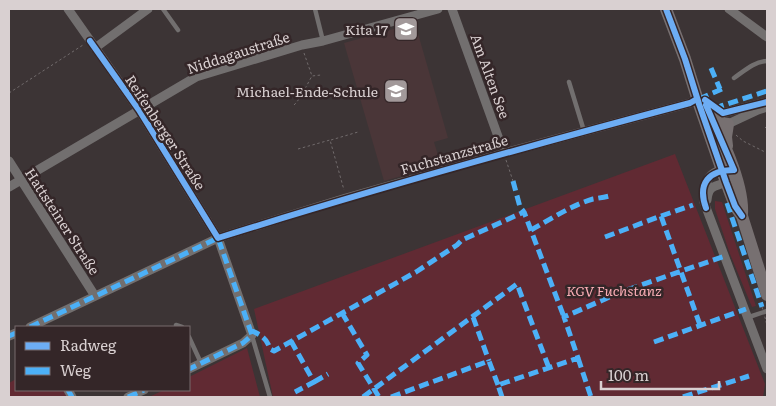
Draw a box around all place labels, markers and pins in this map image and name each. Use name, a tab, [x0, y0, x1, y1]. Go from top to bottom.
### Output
school or university icon: Kita 17	[393, 16, 419, 42]
place label: Kita 17	[345, 19, 388, 39]
school or university icon: Michael-Ende-Schule	[383, 78, 409, 104]
place label: Michael-Ende-Schule	[236, 81, 378, 101]

